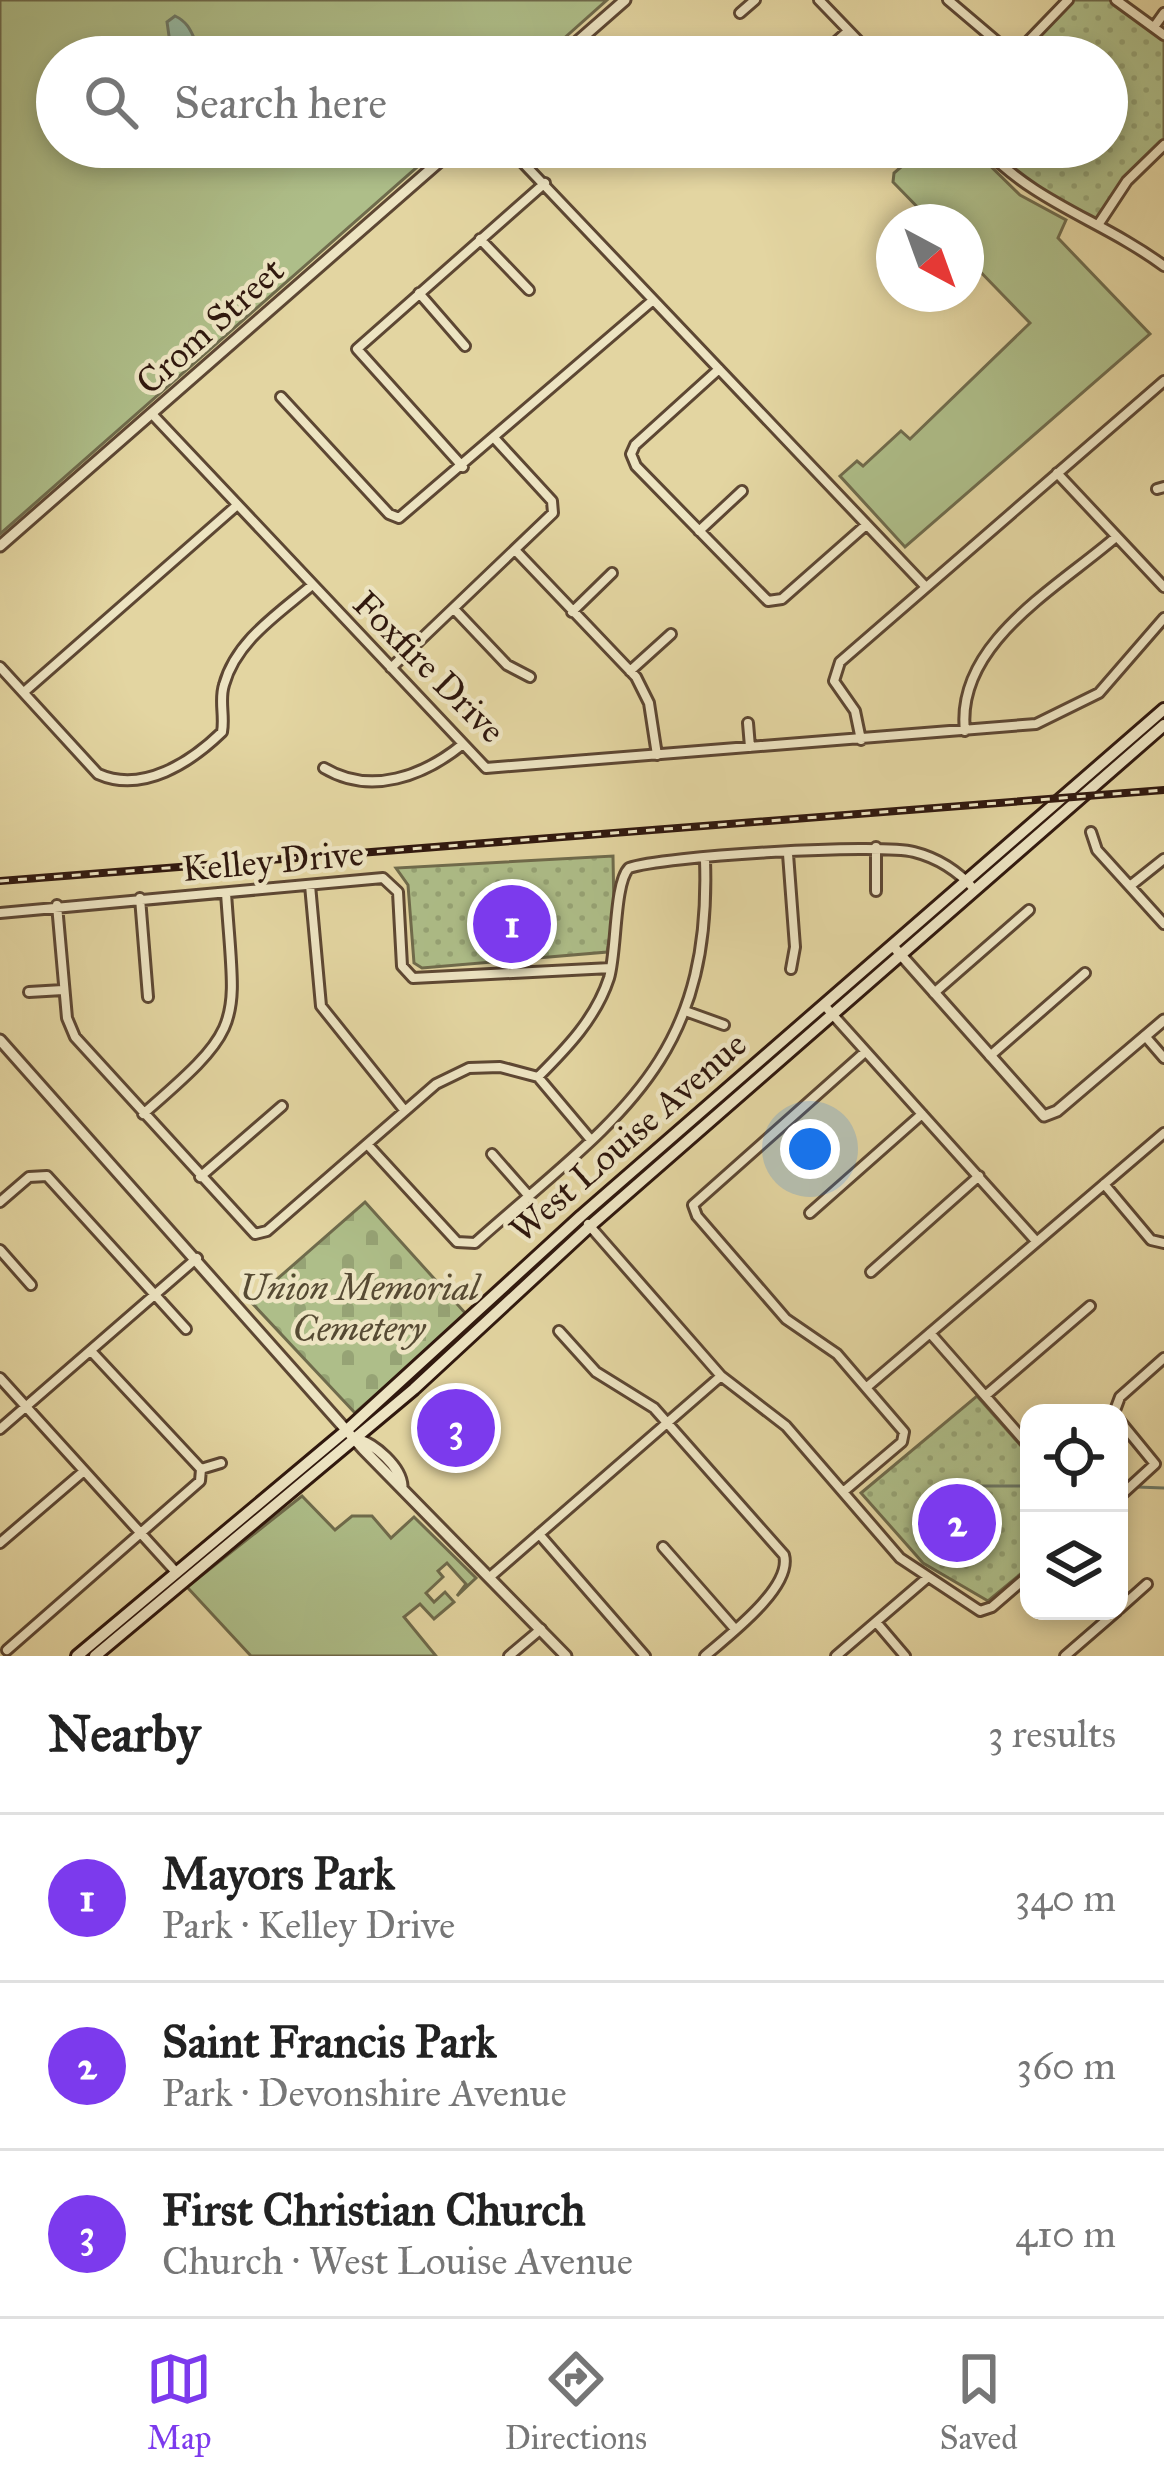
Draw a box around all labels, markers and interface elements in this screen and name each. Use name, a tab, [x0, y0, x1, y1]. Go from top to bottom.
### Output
search box	[36, 36, 1128, 168]
icon: search	[78, 69, 144, 135]
text: Search here	[174, 75, 387, 130]
north arrow	[876, 204, 984, 312]
street label: Crom Street	[127, 248, 293, 404]
street label: Foxfire Drive	[344, 582, 514, 752]
street label: Kelley Drive	[180, 831, 366, 891]
pin: 1	[473, 879, 551, 969]
street label: West Louise Avenue	[501, 1022, 755, 1252]
your location	[780, 1119, 840, 1179]
park label: Union Memorial Cemetery	[239, 1266, 482, 1351]
pin: 3	[417, 1383, 495, 1473]
map controls	[1020, 1404, 1128, 1620]
button: locate	[1020, 1404, 1128, 1512]
pin: 2	[918, 1478, 996, 1568]
button: layers	[1020, 1512, 1128, 1620]
text: Nearby	[48, 1703, 200, 1765]
text: 3 results	[988, 1710, 1116, 1758]
text: Mayors Park	[162, 1846, 395, 1901]
text: 1	[79, 1874, 95, 1922]
text: 340 m	[1015, 1874, 1116, 1922]
text: Park · Kelley Drive	[162, 1901, 455, 1949]
text: Saint Francis Park	[162, 2014, 496, 2069]
text: 2	[77, 2042, 97, 2090]
text: 360 m	[1017, 2042, 1116, 2090]
text: Park · Devonshire Avenue	[162, 2069, 567, 2117]
text: First Christian Church	[162, 2182, 585, 2237]
text: 3	[79, 2210, 95, 2258]
text: 410 m	[1015, 2210, 1116, 2258]
text: Church · West Louise Avenue	[162, 2237, 633, 2285]
tab: Map	[146, 2346, 212, 2458]
tab: Directions	[505, 2346, 647, 2458]
tab: Saved	[939, 2346, 1018, 2458]

